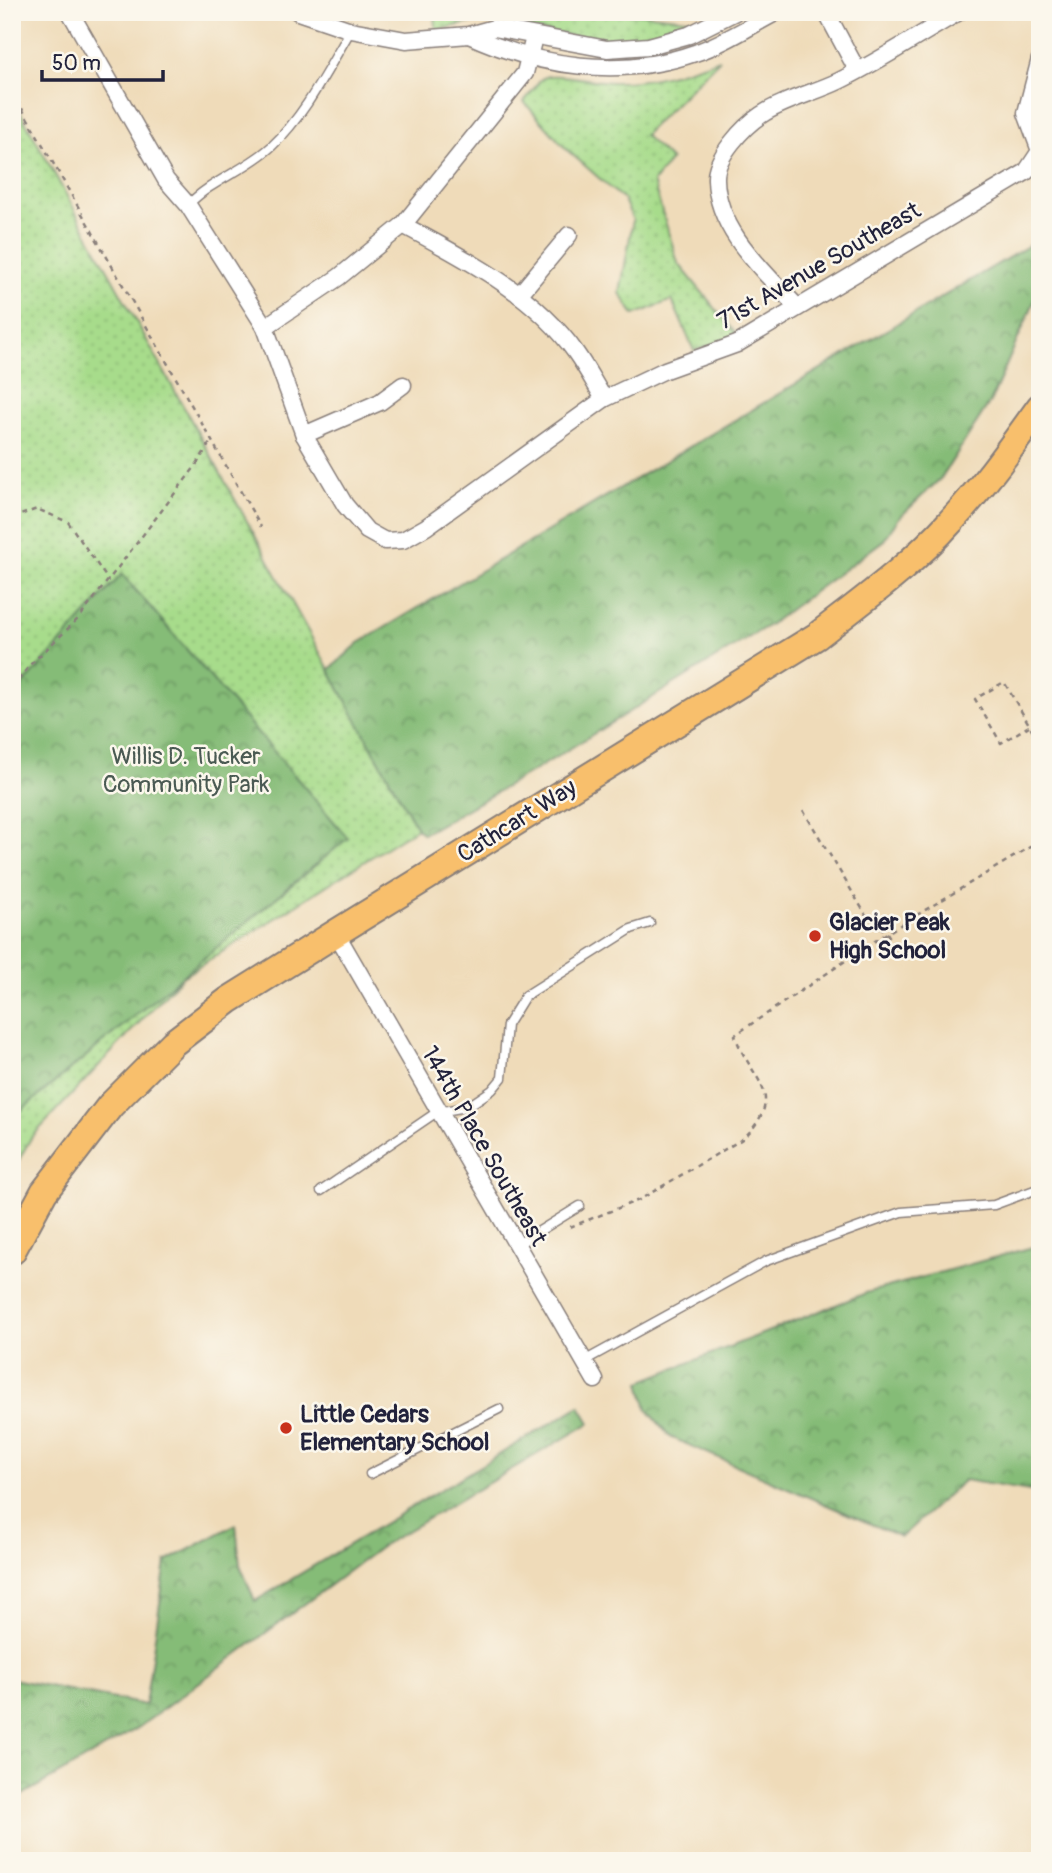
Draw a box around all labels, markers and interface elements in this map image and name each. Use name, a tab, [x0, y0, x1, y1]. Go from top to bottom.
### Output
scale bar	[42, 38, 163, 82]
text: 50 m	[52, 50, 101, 77]
street label: 71st Avenue Southeast	[712, 196, 926, 336]
park label: Willis D. Tucker Community Park	[103, 742, 269, 799]
street label: Cathcart Way	[452, 773, 582, 869]
place label: Glacier Peak High School	[829, 908, 951, 965]
marker: Glacier Peak High School	[807, 928, 823, 944]
street label: 144th Place Southeast	[415, 1041, 553, 1251]
place label: Little Cedars Elementary School	[300, 1400, 490, 1457]
marker: Little Cedars Elementary School	[278, 1420, 294, 1436]

